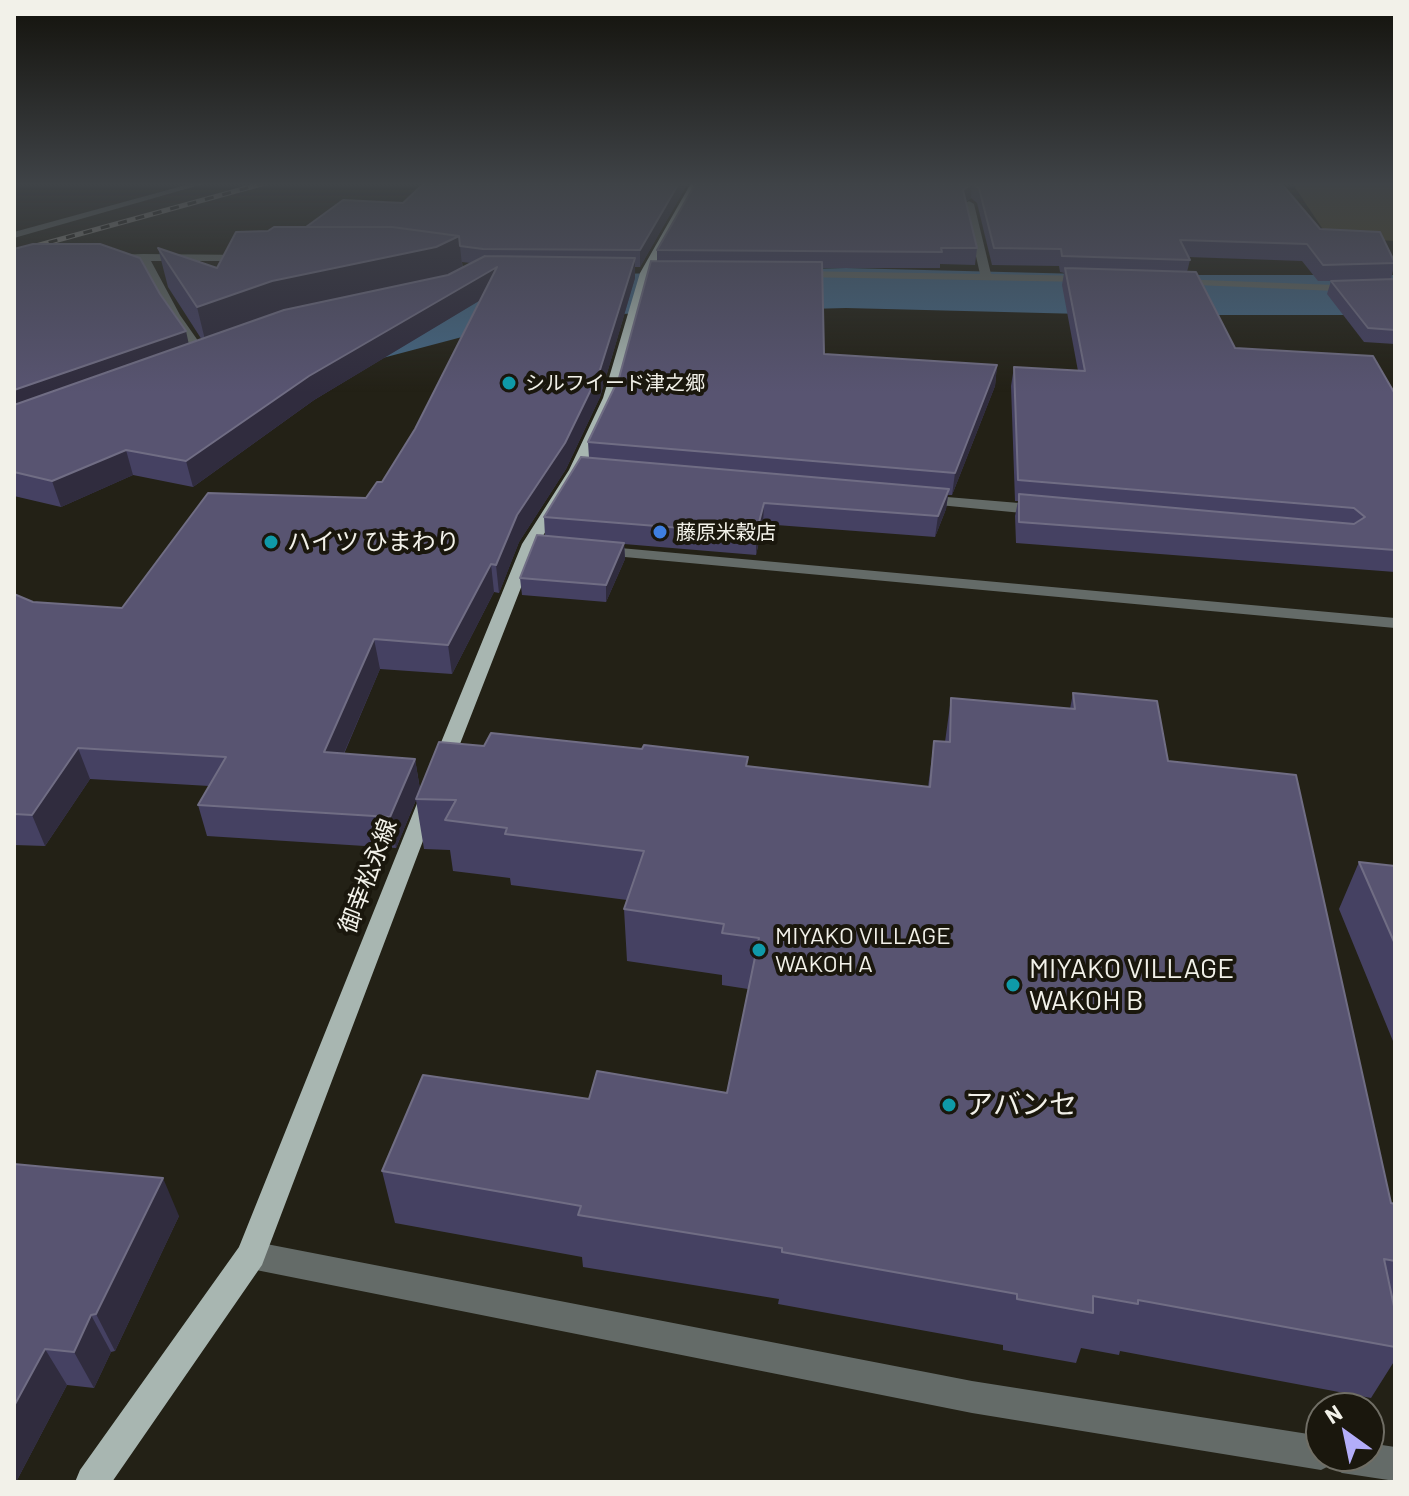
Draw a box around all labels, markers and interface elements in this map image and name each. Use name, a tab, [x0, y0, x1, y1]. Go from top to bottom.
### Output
place label: シルフイード津之郷	[525, 371, 705, 395]
marker: シルフイード津之郷	[500, 374, 518, 392]
place label: 藤原米穀店	[676, 520, 776, 544]
marker: 藤原米穀店	[651, 523, 669, 541]
place label: ハイツ ひまわり	[287, 528, 460, 556]
marker: ハイツ ひまわり	[262, 533, 280, 551]
street label: 御幸松永線	[333, 815, 403, 937]
place label: MIYAKO VILLAGE WAKOH A	[775, 922, 951, 978]
marker: MIYAKO VILLAGE WAKOH A	[750, 941, 768, 959]
place label: MIYAKO VILLAGE WAKOH B	[1029, 952, 1234, 1018]
marker: MIYAKO VILLAGE WAKOH B	[1004, 976, 1022, 994]
place label: アバンセ	[965, 1088, 1077, 1122]
marker: アバンセ	[940, 1096, 958, 1114]
north arrow	[1305, 1392, 1385, 1472]
text: N	[1320, 1399, 1346, 1428]

